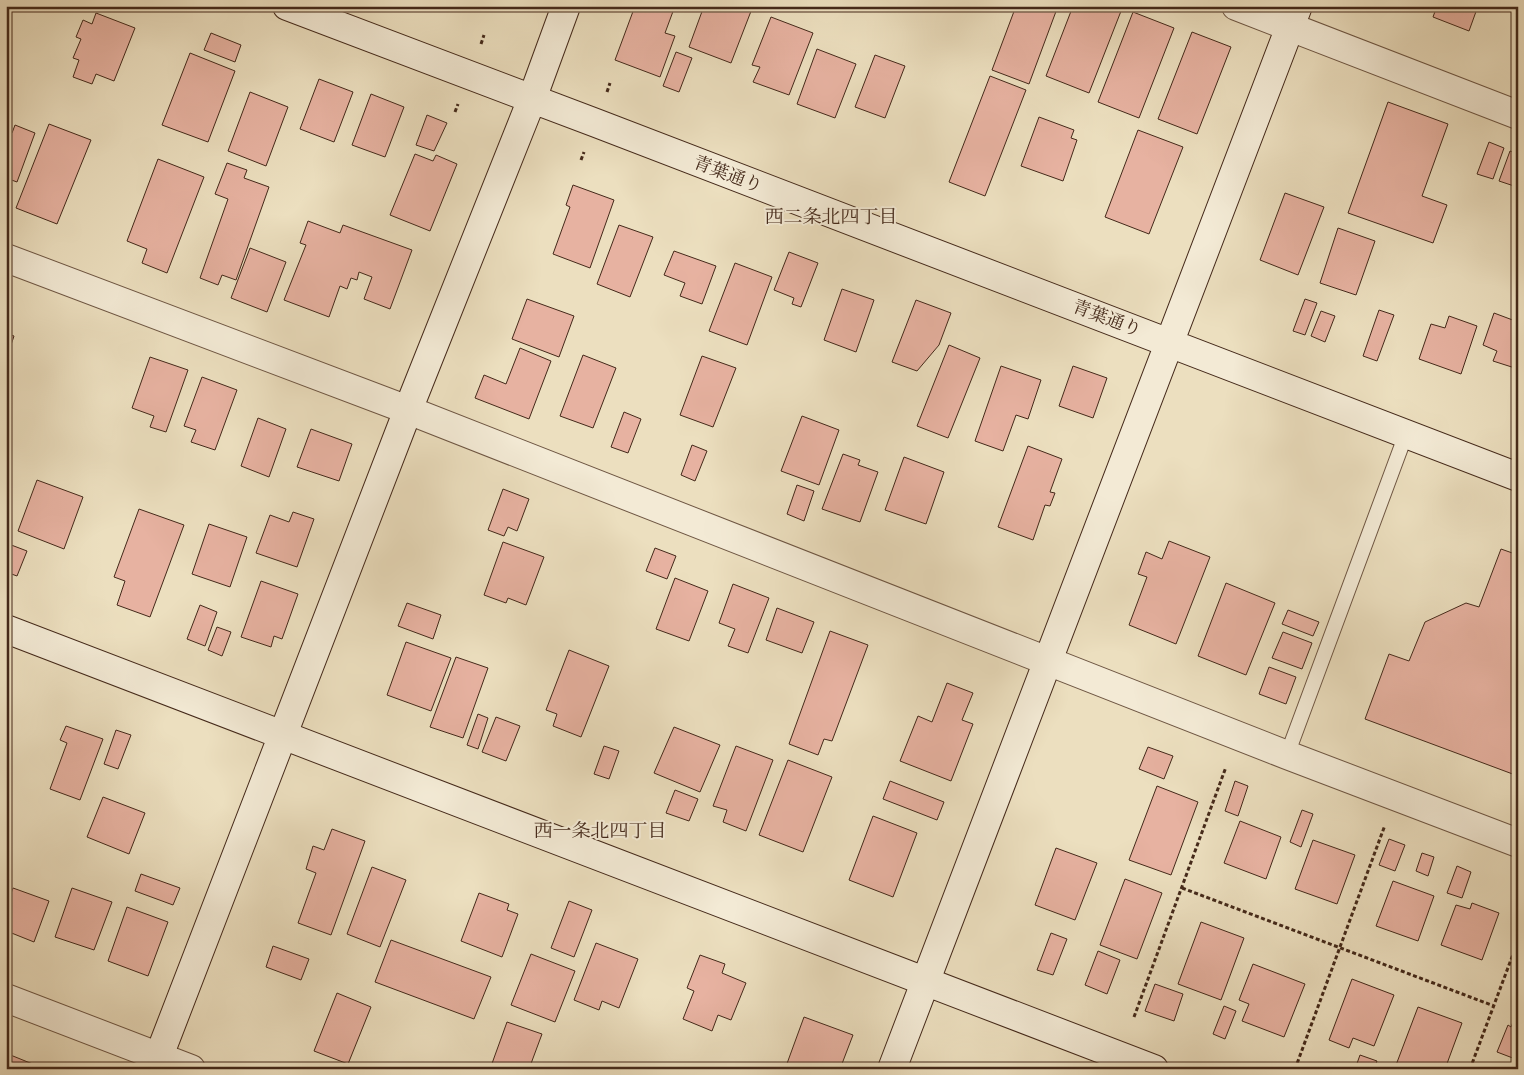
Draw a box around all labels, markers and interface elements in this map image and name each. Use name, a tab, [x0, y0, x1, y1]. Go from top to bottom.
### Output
street label: 青葉通り	[690, 150, 766, 198]
district label: 西二条北四丁目	[764, 204, 898, 230]
street label: 青葉通り	[1069, 294, 1145, 342]
district label: 西一条北四丁目	[533, 818, 667, 844]

